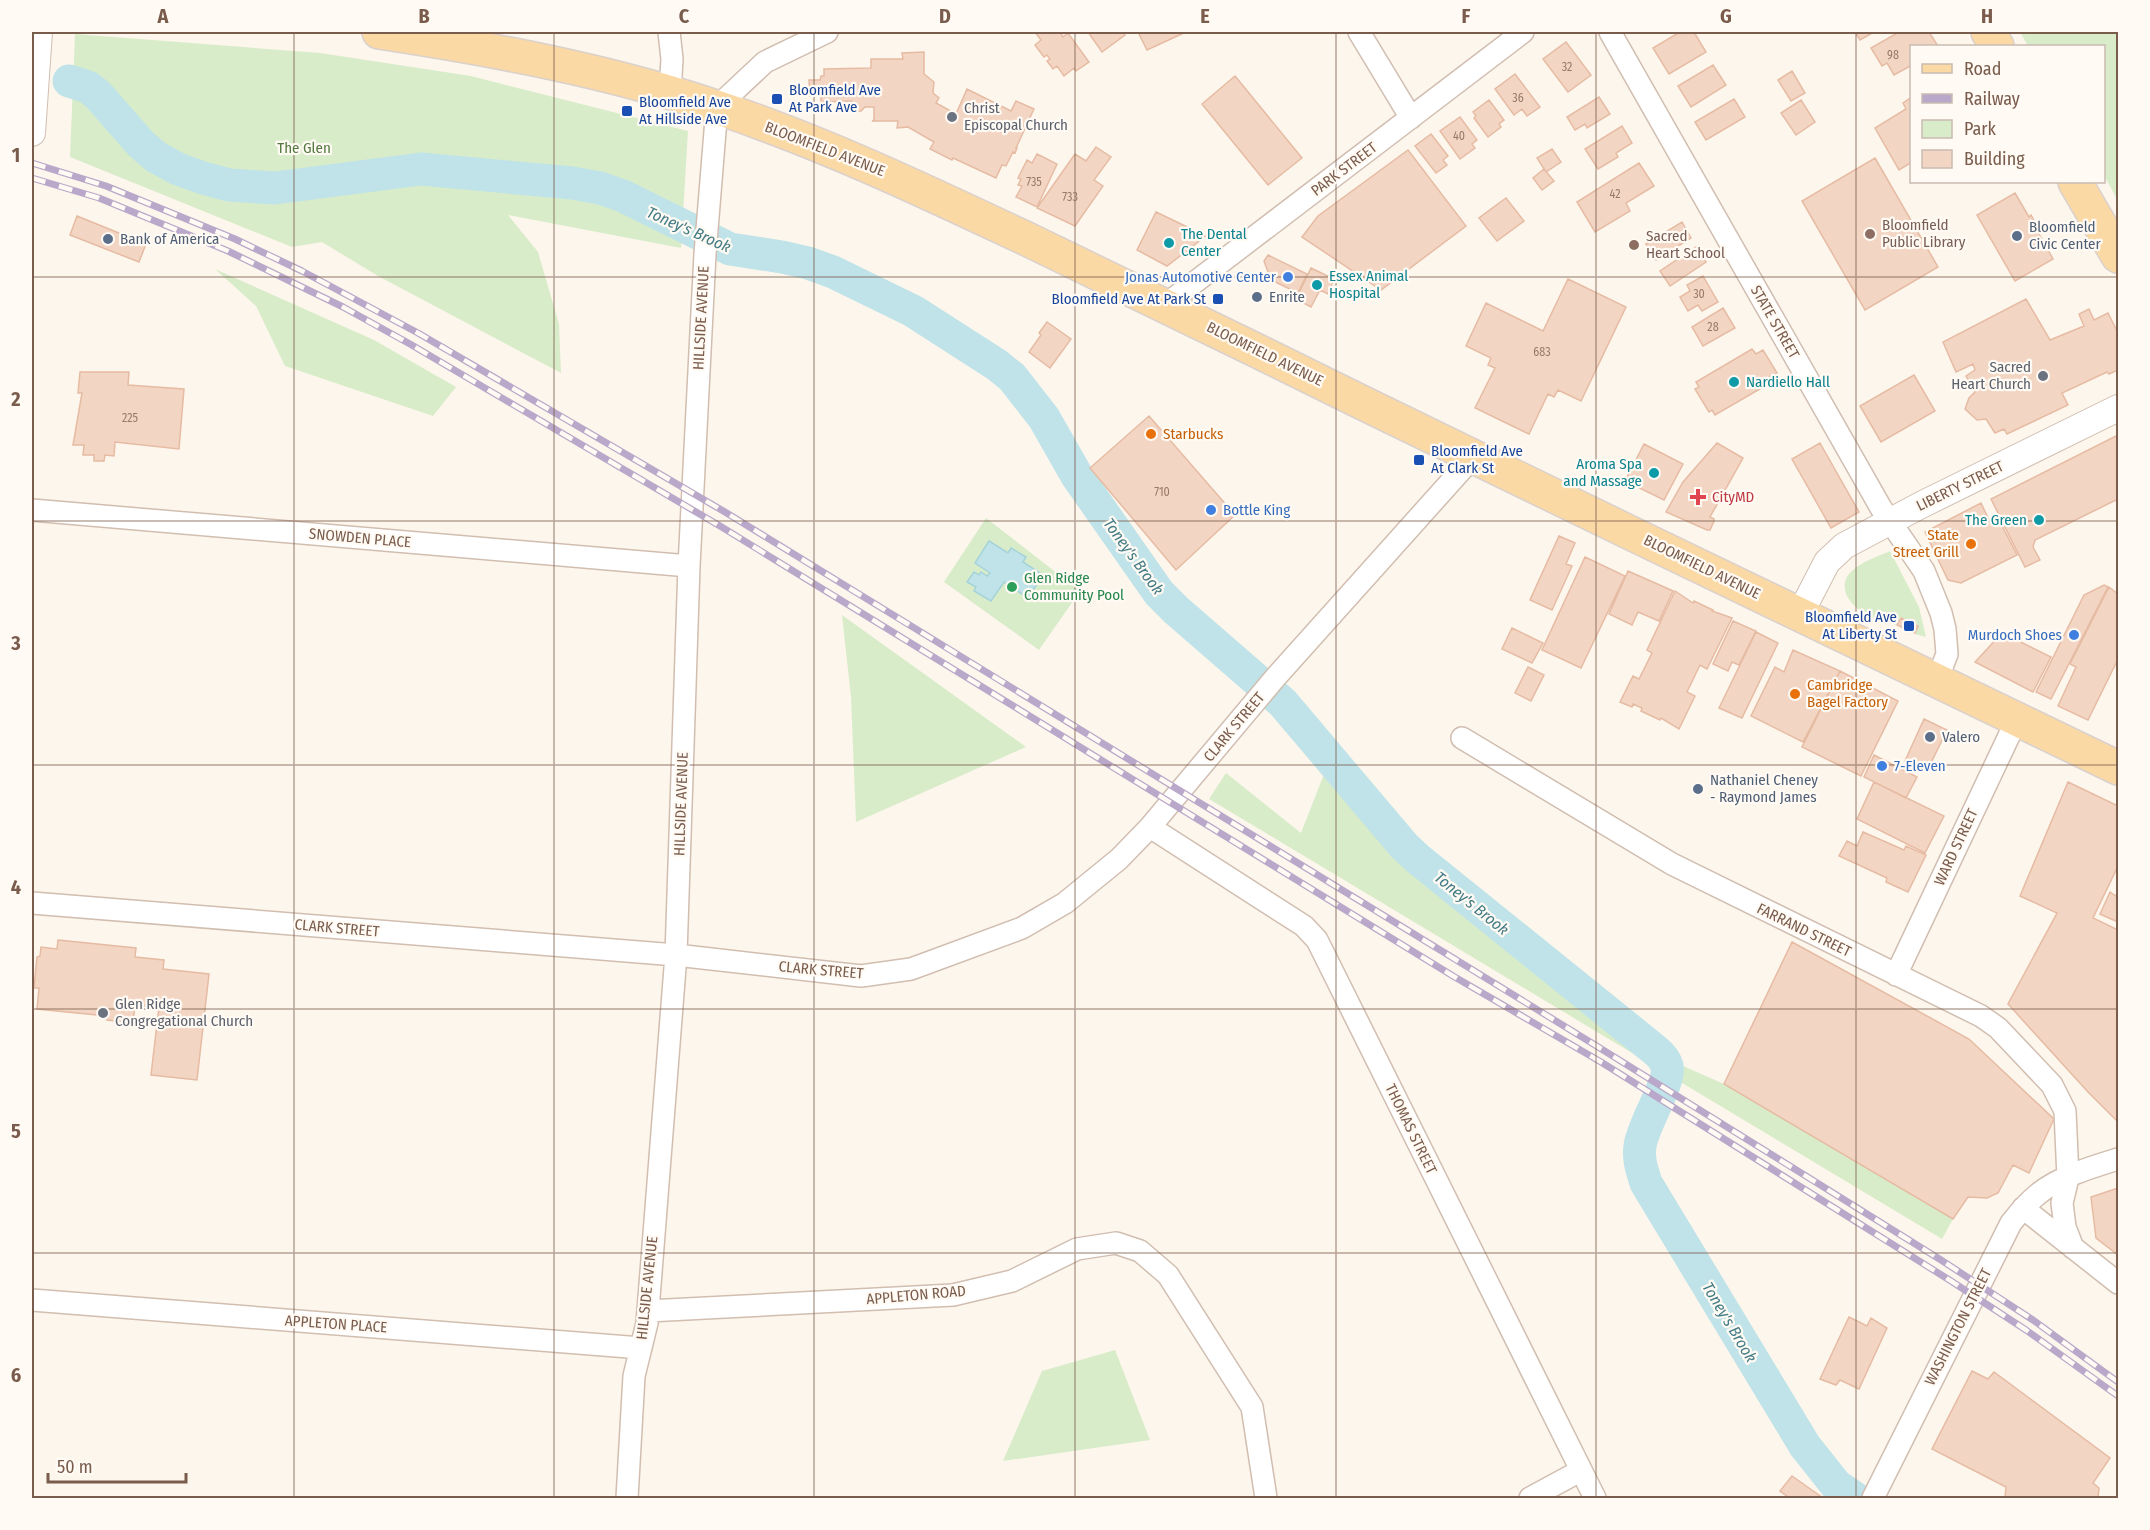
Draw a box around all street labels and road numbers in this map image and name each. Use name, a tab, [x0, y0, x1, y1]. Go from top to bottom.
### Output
street label: BLOOMFIELD AVENUE	[762, 118, 888, 180]
street label: PARK STREET	[1308, 138, 1380, 200]
street label: HILLSIDE AVENUE	[689, 266, 713, 370]
street label: STATE STREET	[1747, 282, 1803, 362]
street label: BLOOMFIELD AVENUE	[1204, 318, 1326, 390]
street label: LIBERTY STREET	[1913, 457, 2007, 515]
street label: SNOWDEN PLACE	[308, 525, 412, 551]
street label: BLOOMFIELD AVENUE	[1641, 531, 1763, 603]
street label: CLARK STREET	[1200, 689, 1268, 765]
street label: HILLSIDE AVENUE	[670, 752, 692, 856]
street label: WARD STREET	[1930, 806, 1982, 888]
street label: FARRAND STREET	[1754, 899, 1854, 961]
street label: CLARK STREET	[294, 915, 380, 941]
street label: CLARK STREET	[778, 957, 864, 983]
street label: THOMAS STREET	[1381, 1081, 1441, 1177]
street label: HILLSIDE AVENUE	[633, 1235, 661, 1341]
street label: WASHINGTON STREET	[1921, 1266, 1995, 1388]
street label: APPLETON ROAD	[866, 1282, 966, 1308]
street label: APPLETON PLACE	[284, 1311, 388, 1337]

